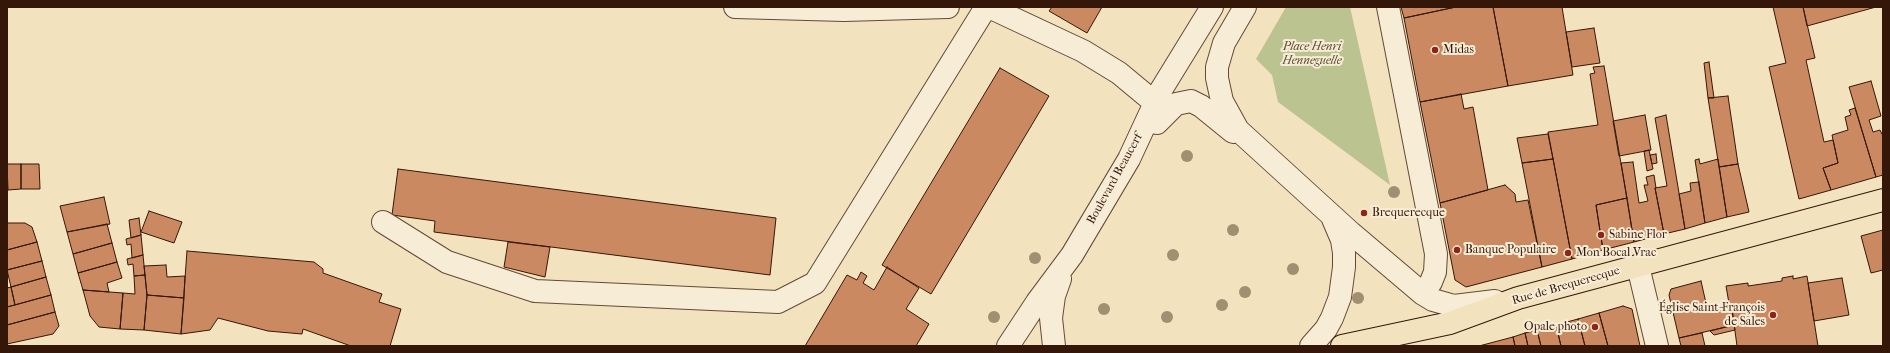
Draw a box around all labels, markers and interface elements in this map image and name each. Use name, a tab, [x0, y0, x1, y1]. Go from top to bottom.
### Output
park label: Place Henri Henneguelle	[1282, 40, 1342, 68]
place label: Midas	[1443, 43, 1474, 57]
marker: Midas	[1430, 45, 1440, 55]
street label: Boulevard Beaucerf	[1084, 131, 1146, 227]
place label: Brequerecque	[1372, 206, 1445, 220]
marker: Brequerecque	[1359, 208, 1369, 218]
place label: Sabine Flor	[1609, 228, 1667, 242]
marker: Sabine Flor	[1596, 230, 1606, 240]
place label: Banque Populaire	[1465, 243, 1556, 257]
marker: Banque Populaire	[1452, 245, 1462, 255]
place label: Mon Bocal Vrac	[1576, 246, 1656, 260]
marker: Mon Bocal Vrac	[1563, 248, 1573, 258]
street label: Rue de Brequerecque	[1510, 264, 1622, 308]
place label: Église Saint-François de Sales	[1659, 301, 1765, 329]
marker: Église Saint-François de Sales	[1768, 310, 1778, 320]
place label: Opale photo	[1524, 320, 1587, 334]
marker: Opale photo	[1590, 322, 1600, 332]

